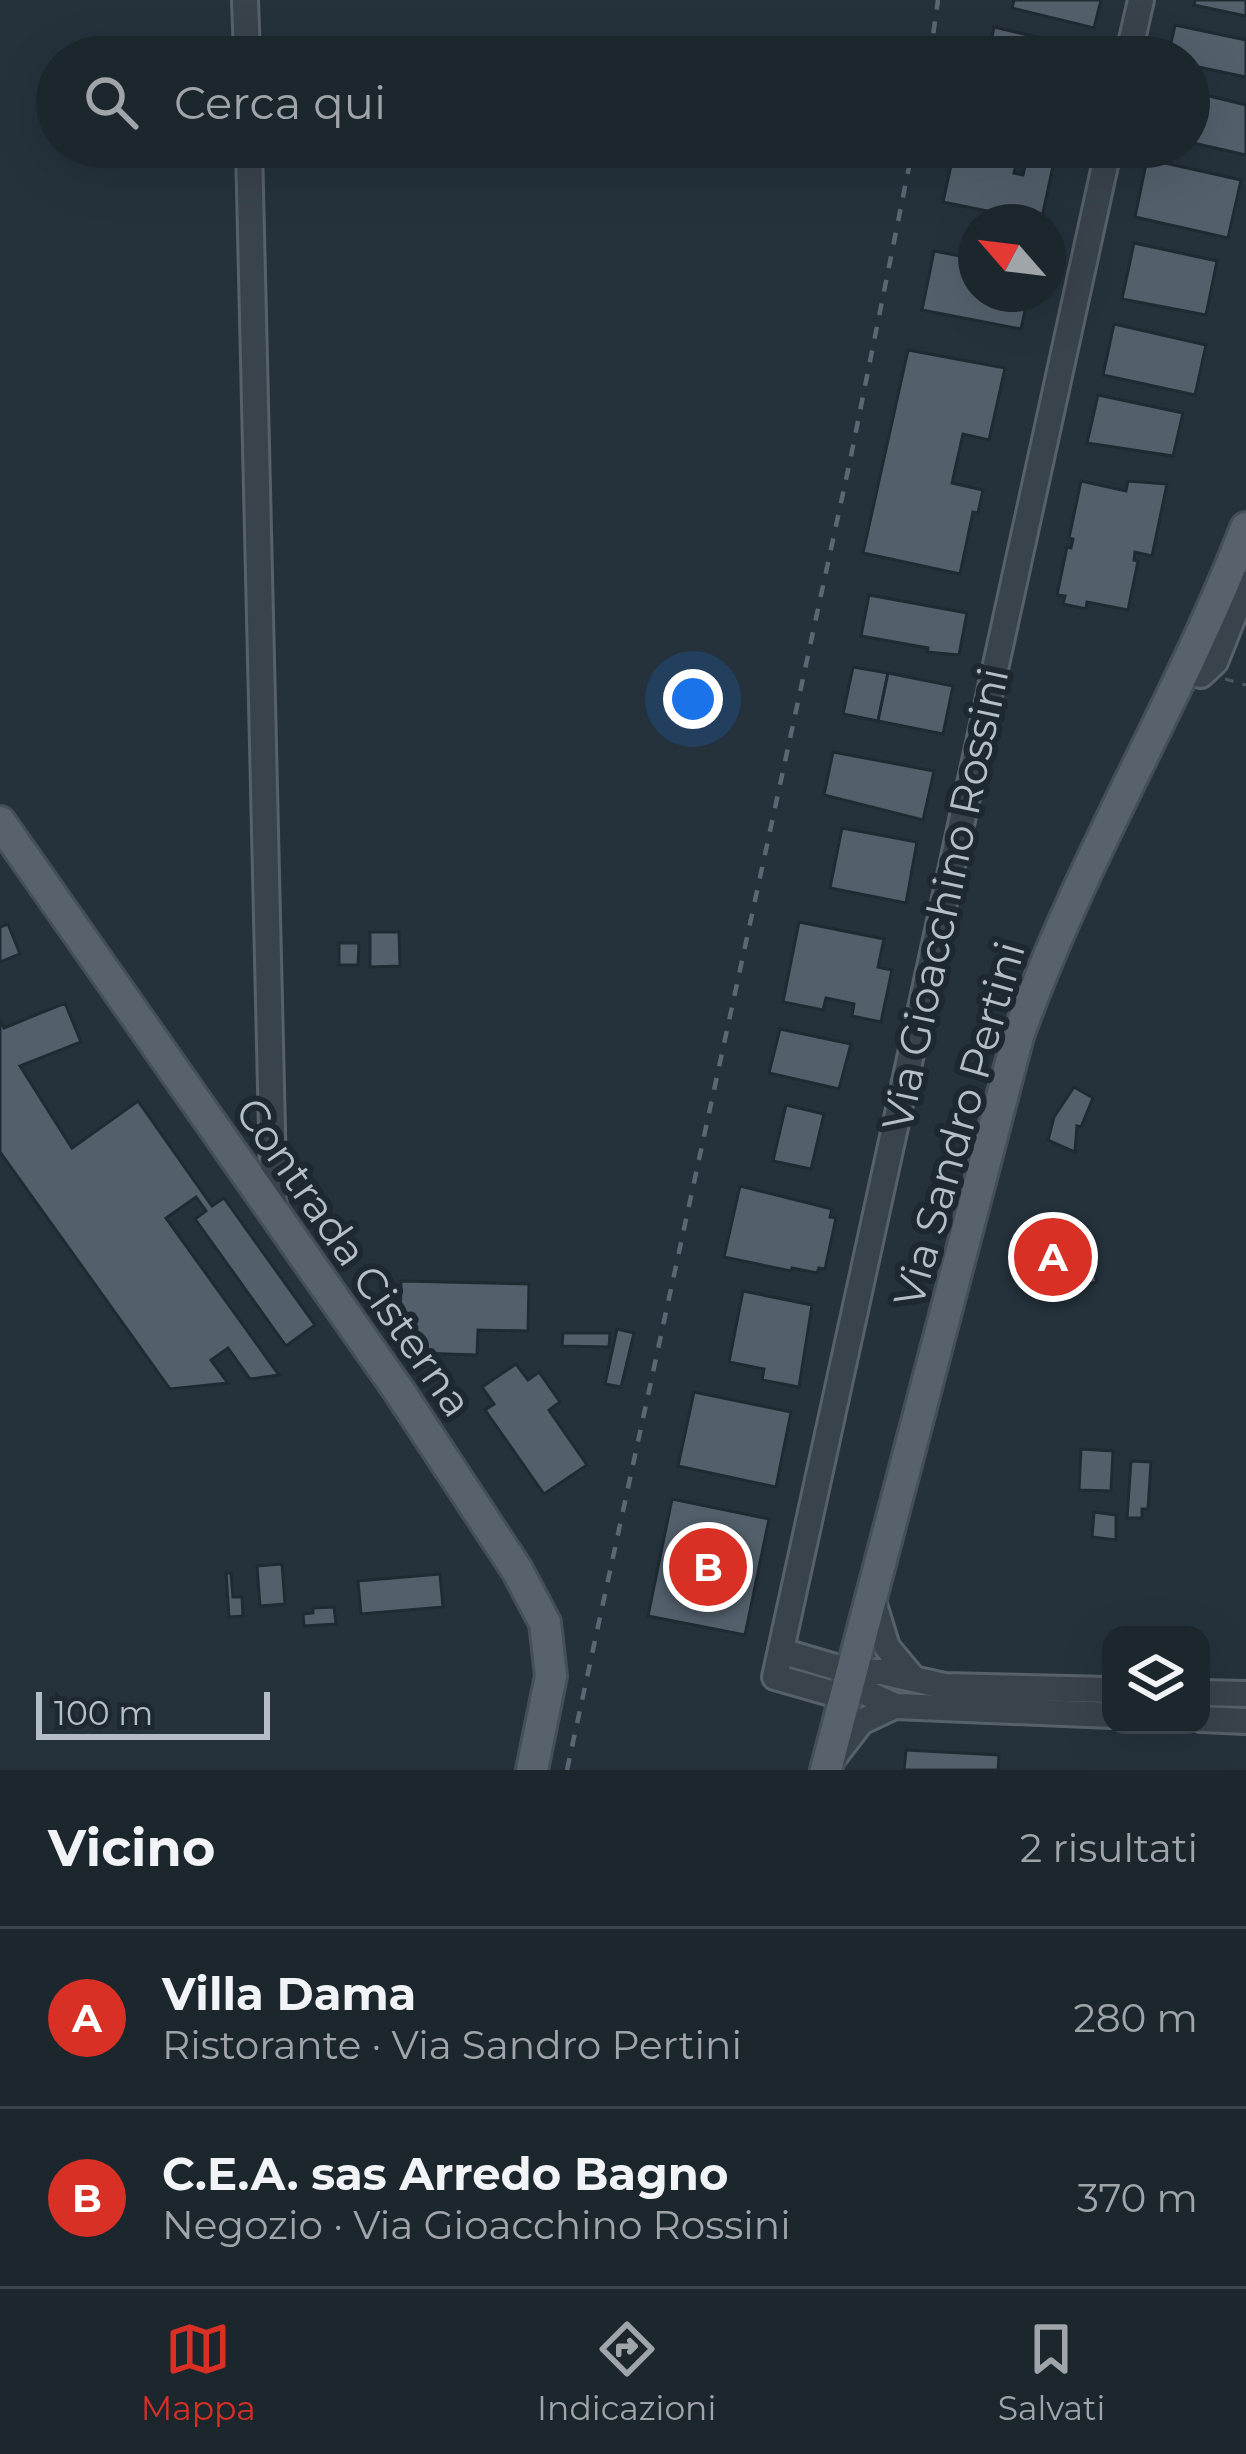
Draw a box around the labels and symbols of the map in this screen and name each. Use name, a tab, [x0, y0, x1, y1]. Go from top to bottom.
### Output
north arrow	[958, 204, 1066, 312]
street label: Via Gioacchino Rossini	[871, 663, 1019, 1135]
your location	[663, 669, 723, 729]
street label: Via Sandro Pertini	[882, 936, 1036, 1312]
street label: Contrada Cisterna	[224, 1087, 484, 1427]
pin: A	[1014, 1212, 1092, 1302]
pin: B	[669, 1522, 747, 1612]
scale bar	[36, 1686, 270, 1739]

